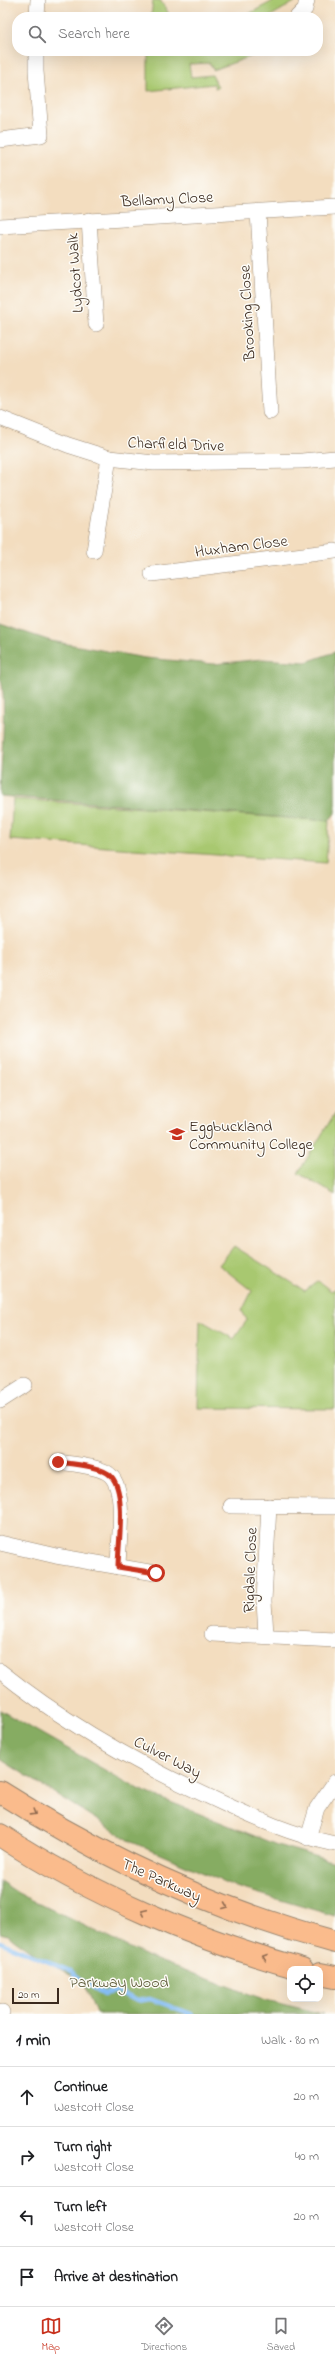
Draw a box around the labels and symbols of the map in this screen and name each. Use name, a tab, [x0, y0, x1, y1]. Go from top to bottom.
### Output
street label: Bellamy Close	[119, 186, 215, 214]
street label: Lydcot Walk	[61, 231, 91, 314]
street label: Brooking Close	[233, 264, 263, 362]
street label: Charfield Drive	[127, 431, 225, 459]
street label: Huxham Close	[193, 529, 290, 565]
place label: Eggbuckland Community College	[189, 1115, 313, 1157]
school or university icon: Eggbuckland Community College	[168, 1125, 186, 1143]
route end	[49, 1453, 67, 1471]
street label: Rigdale Close	[238, 1526, 265, 1613]
route start	[147, 1564, 165, 1582]
street label: Culver Way	[129, 1730, 205, 1785]
one-way arrow	[29, 1808, 36, 1816]
street label: The Parkway	[118, 1853, 205, 1909]
one-way arrow	[222, 1902, 229, 1910]
one-way arrow	[140, 1909, 148, 1917]
one-way arrow	[262, 1953, 269, 1962]
park label: Parkway Wood	[70, 1971, 168, 1995]
scale bar	[12, 1986, 59, 2005]

